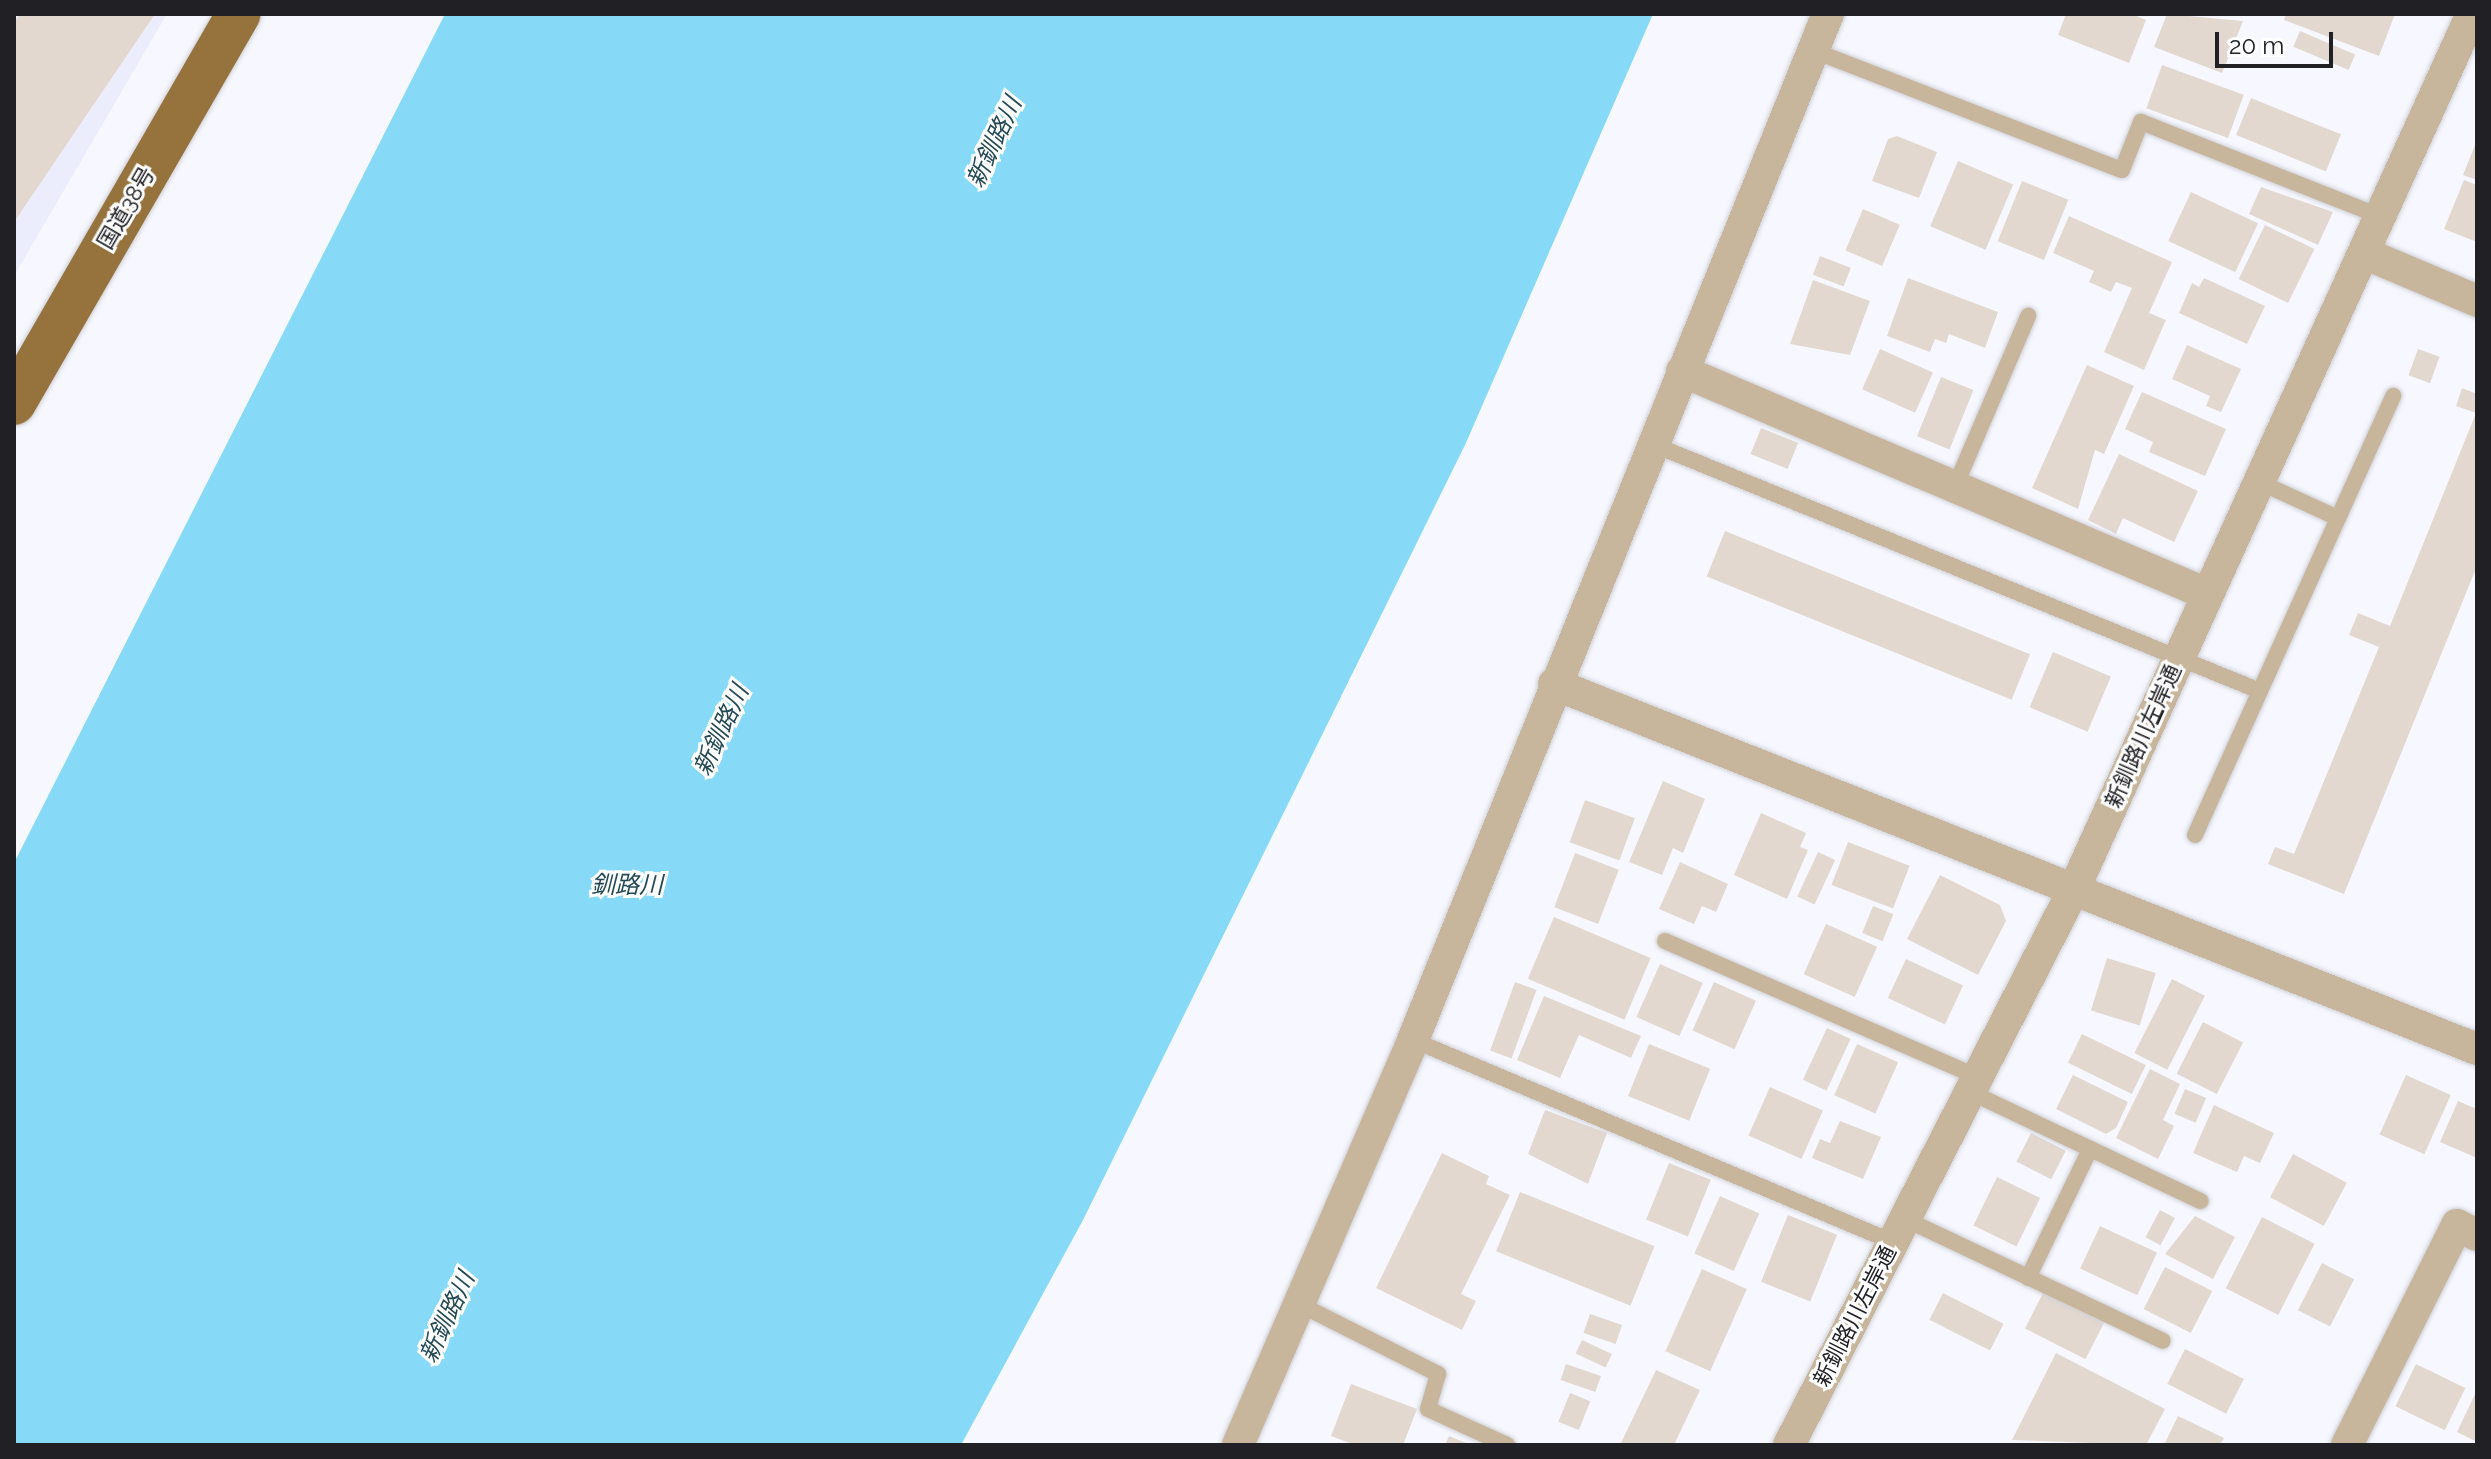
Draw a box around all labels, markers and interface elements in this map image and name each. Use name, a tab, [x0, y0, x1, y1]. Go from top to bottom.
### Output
scale bar	[2219, 16, 2337, 66]
text: 20 m	[2229, 31, 2284, 60]
water label: 新釧路川	[961, 92, 1027, 192]
street label: 国道38号	[92, 162, 160, 254]
street label: 新釧路川左岸通	[2100, 660, 2186, 812]
water label: 新釧路川	[688, 680, 754, 780]
water label: 釧路川	[591, 871, 663, 899]
street label: 新釧路川左岸通	[1808, 1241, 1902, 1391]
water label: 新釧路川	[414, 1267, 480, 1367]

